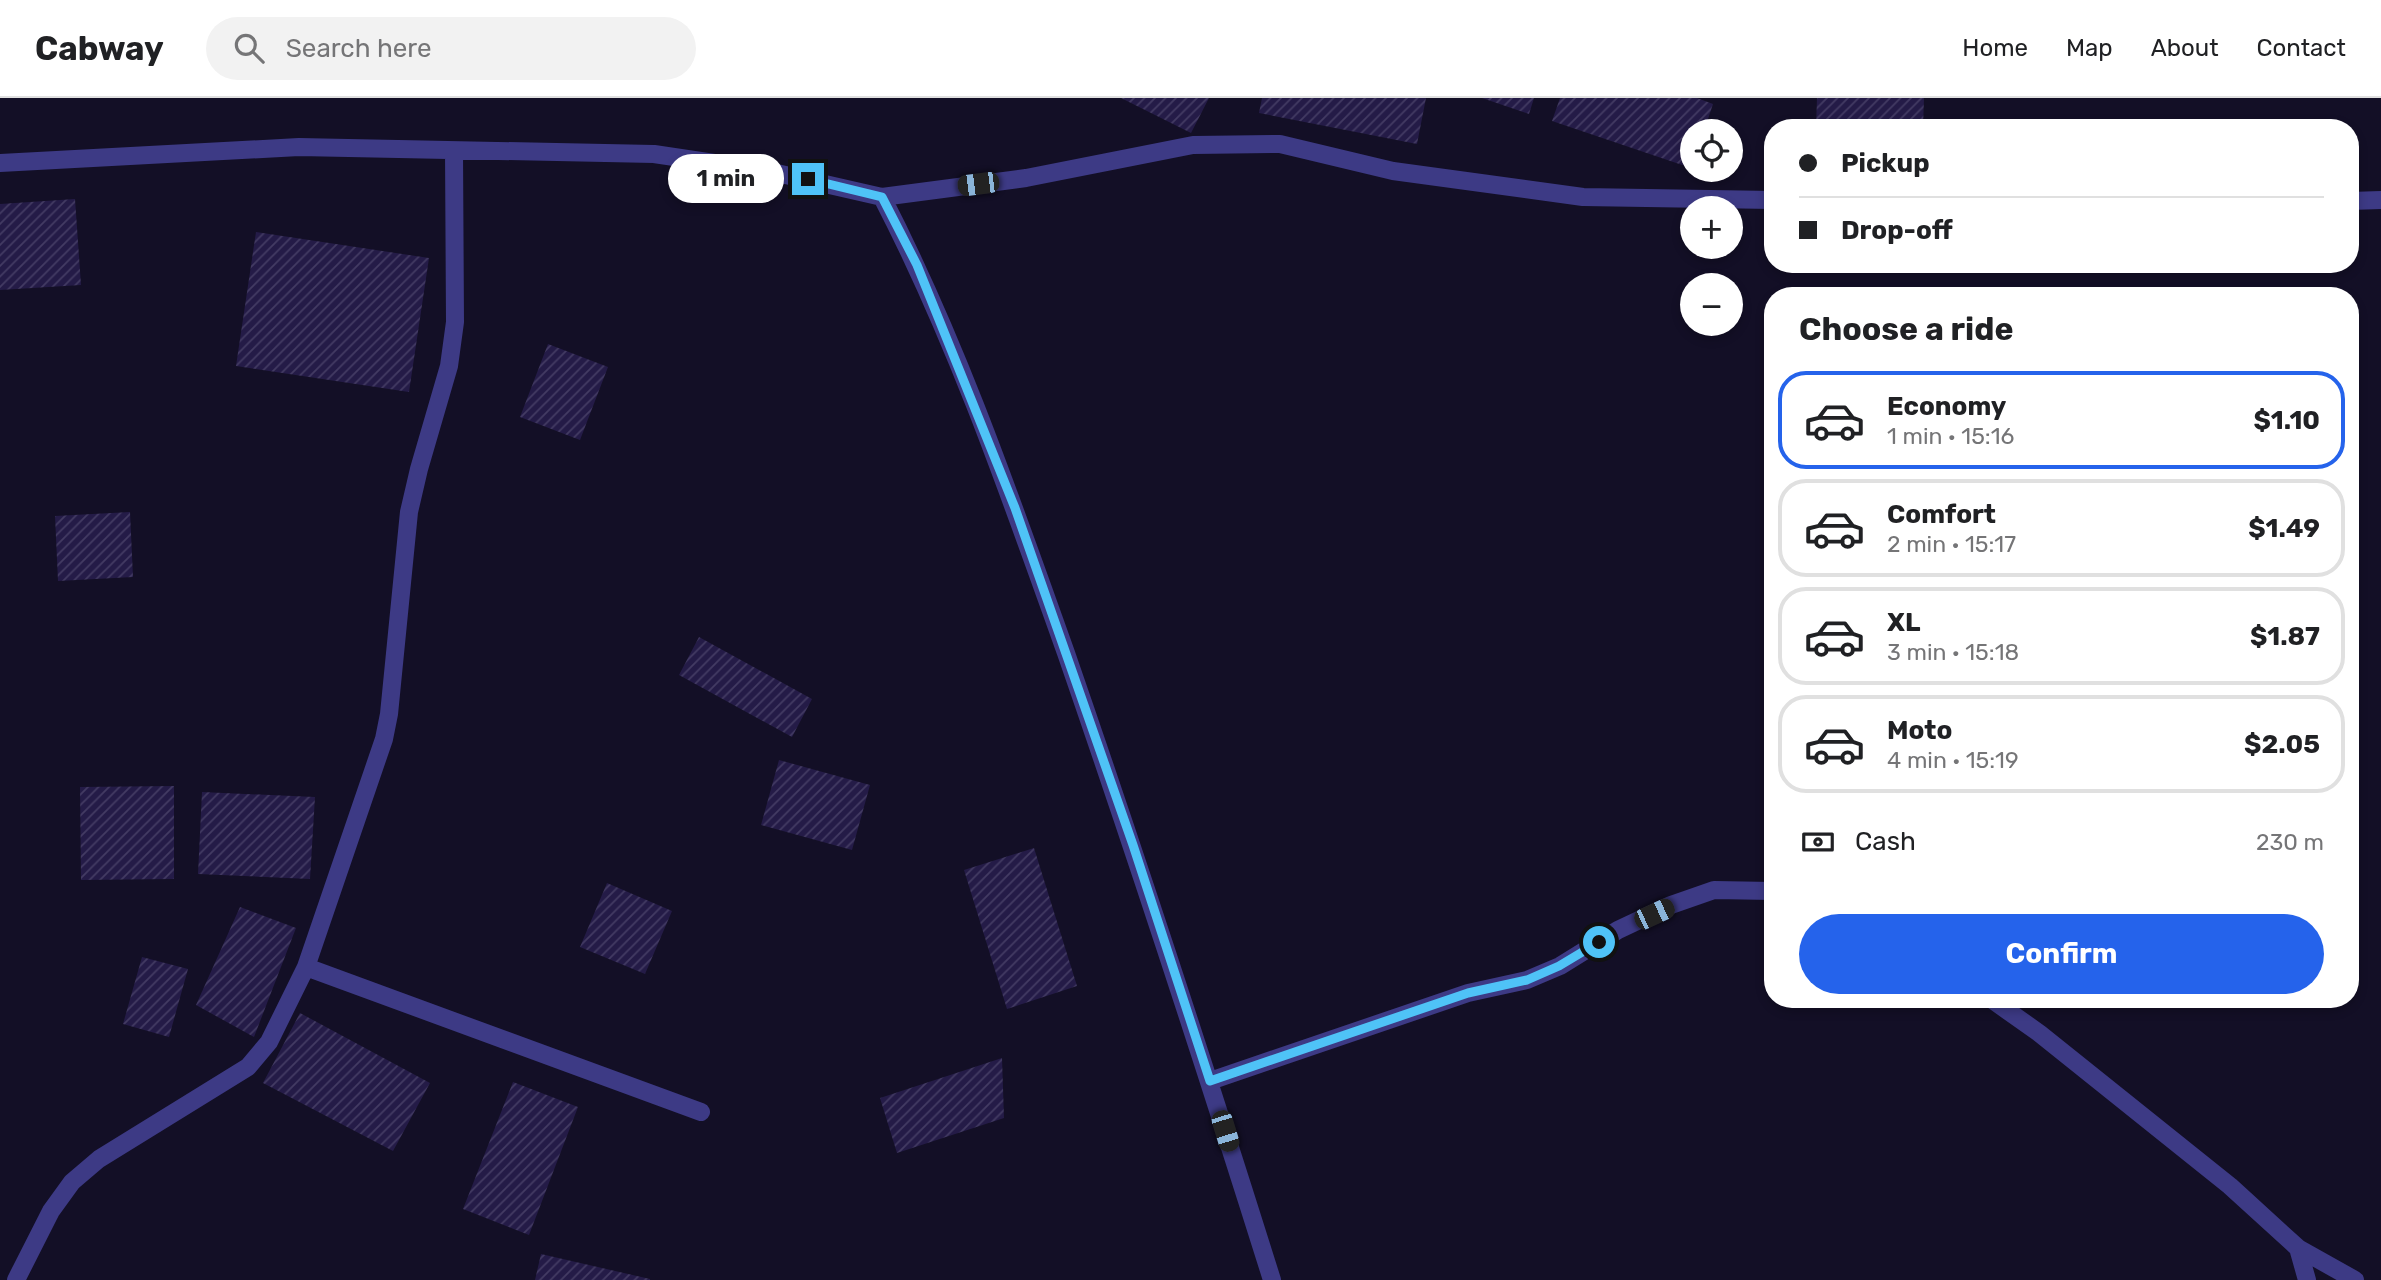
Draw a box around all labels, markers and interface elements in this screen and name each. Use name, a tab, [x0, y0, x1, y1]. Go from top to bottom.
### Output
search box	[206, 17, 696, 80]
text: Cabway	[35, 29, 164, 68]
icon: search	[230, 29, 268, 67]
text: Search here	[286, 33, 432, 64]
text: Home	[1962, 34, 2028, 62]
text: Map	[2066, 34, 2113, 62]
text: About	[2151, 34, 2219, 62]
text: Contact	[2257, 34, 2346, 62]
map controls	[1680, 119, 1743, 336]
button: locate	[1680, 119, 1743, 182]
text: Pickup	[1841, 148, 1930, 179]
callout: 1 min	[668, 154, 784, 204]
route end	[792, 163, 824, 195]
text: 1 min	[697, 164, 755, 192]
car	[956, 171, 1001, 197]
button: +	[1680, 196, 1743, 259]
text: Drop-off	[1841, 215, 1953, 246]
button: −	[1680, 273, 1743, 336]
text: Choose a ride	[1799, 310, 2013, 348]
icon: car	[1803, 389, 1866, 452]
text: Economy	[1887, 391, 2006, 422]
text: $1.10	[2253, 405, 2320, 436]
text: 1 min · 15:16	[1887, 422, 2014, 450]
icon: car	[1803, 497, 1866, 560]
text: Comfort	[1887, 499, 1996, 530]
text: $1.49	[2248, 513, 2320, 544]
text: 2 min · 15:17	[1887, 530, 2016, 558]
icon: car	[1803, 605, 1866, 668]
text: XL	[1887, 607, 1920, 638]
text: $1.87	[2250, 621, 2320, 652]
text: 3 min · 15:18	[1887, 638, 2019, 666]
icon: car	[1803, 713, 1866, 776]
text: Moto	[1887, 715, 1952, 746]
text: $2.05	[2244, 729, 2320, 760]
text: 4 min · 15:19	[1887, 746, 2019, 774]
icon: cash	[1799, 823, 1837, 861]
text: Cash	[1855, 826, 1916, 857]
text: 230 m	[2256, 828, 2324, 856]
car	[1631, 896, 1678, 932]
button: Confirm	[1799, 914, 2324, 994]
route start	[1583, 926, 1615, 958]
car	[1209, 1108, 1242, 1154]

